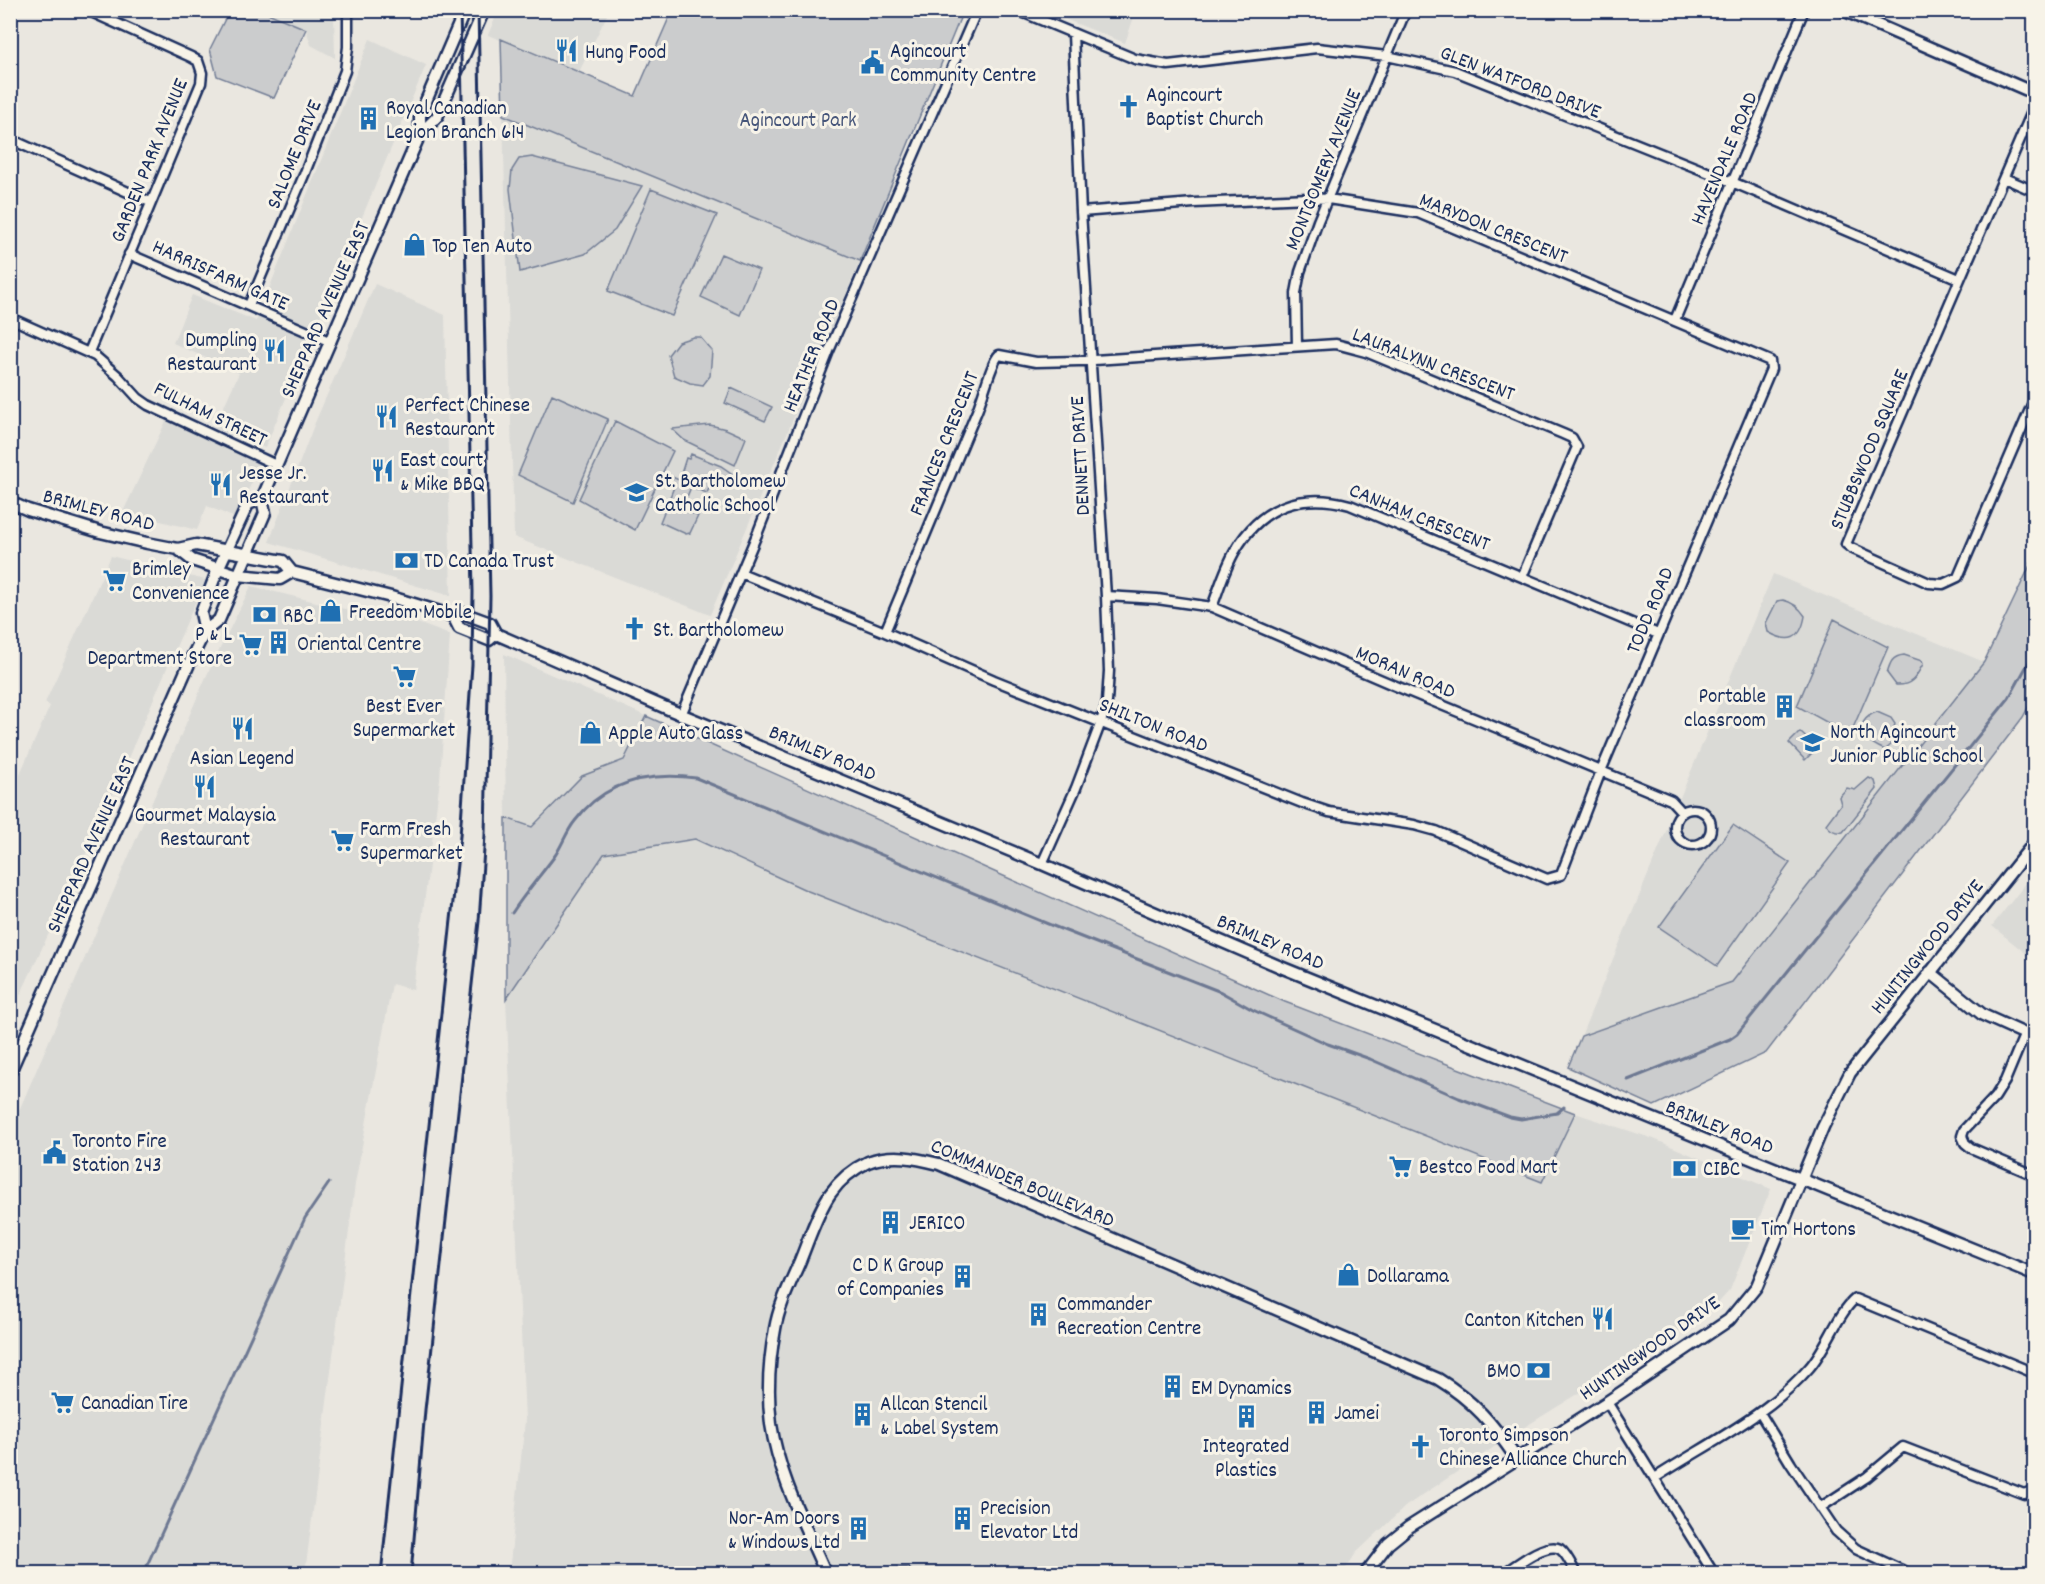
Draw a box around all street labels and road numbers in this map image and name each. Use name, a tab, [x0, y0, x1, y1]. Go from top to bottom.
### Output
street label: GLEN WATFORD DRIVE	[1435, 39, 1605, 128]
street label: GARDEN PARK AVENUE	[104, 74, 198, 248]
street label: MONTGOMERY AVENUE	[1279, 85, 1371, 255]
street label: HAVENDALE ROAD	[1684, 88, 1767, 230]
street label: SALOME DRIVE	[260, 96, 331, 214]
street label: MARYDON CRESCENT	[1414, 186, 1572, 273]
street label: SHEPPARD AVENUE EAST	[274, 217, 379, 403]
street label: HARRISFARM GATE	[147, 233, 293, 320]
street label: HEATHER ROAD	[776, 295, 849, 417]
street label: LAURALYNN CRESCENT	[1347, 321, 1519, 411]
street label: STUBBSWOOD SQUARE	[1823, 365, 1918, 535]
street label: FRANCES CRESCENT	[903, 367, 989, 521]
street label: FULHAM STREET	[148, 375, 272, 456]
street label: DENNETT DRIVE	[1064, 395, 1100, 516]
street label: CANHAM CRESCENT	[1344, 477, 1494, 561]
street label: BRIMLEY ROAD	[39, 483, 157, 541]
street label: TODD ROAD	[1620, 563, 1684, 659]
street label: MORAN ROAD	[1350, 639, 1460, 708]
street label: SHILTON ROAD	[1094, 691, 1212, 762]
street label: BRIMLEY ROAD	[763, 719, 880, 791]
street label: SHEPPARD AVENUE EAST	[40, 752, 145, 938]
street label: HUNTINGWOOD DRIVE	[1864, 874, 1993, 1022]
street label: BRIMLEY ROAD	[1211, 908, 1328, 980]
street label: BRIMLEY ROAD	[1660, 1093, 1778, 1164]
street label: COMMANDER BOULEVARD	[925, 1132, 1119, 1237]
street label: HUNTINGWOOD DRIVE	[1574, 1289, 1728, 1409]

